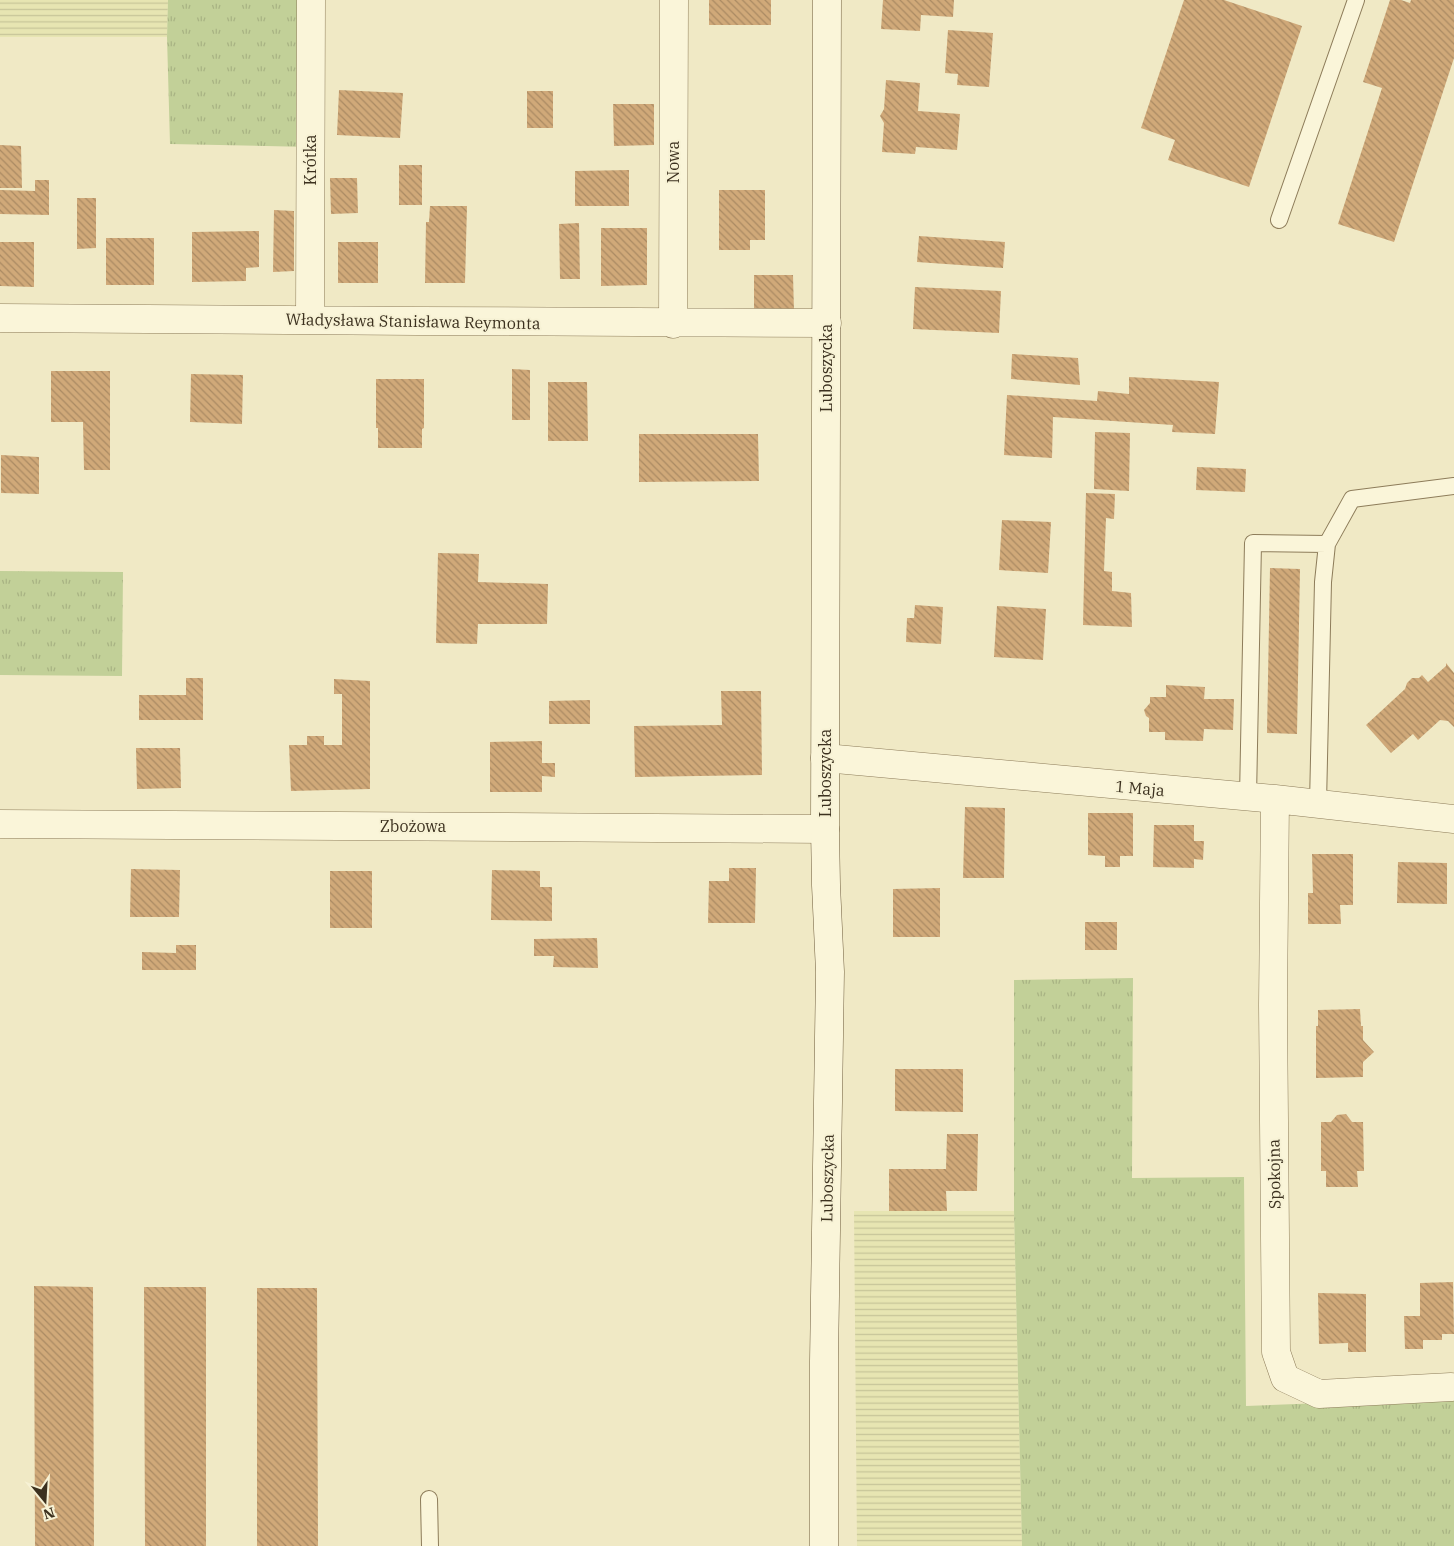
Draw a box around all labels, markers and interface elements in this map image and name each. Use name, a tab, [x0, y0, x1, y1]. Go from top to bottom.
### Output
street label: Krótka	[300, 134, 320, 186]
street label: Nowa	[663, 141, 683, 183]
street label: Władysława Stanisława Reymonta	[285, 309, 541, 333]
street label: Luboszycka	[816, 324, 836, 412]
street label: Luboszycka	[815, 729, 835, 817]
street label: 1 Maja	[1114, 776, 1166, 800]
street label: Zbożowa	[380, 816, 447, 836]
street label: Luboszycka	[816, 1133, 838, 1222]
street label: Spokojna	[1263, 1138, 1285, 1209]
north arrow	[20, 1476, 70, 1526]
text: N	[41, 1503, 57, 1524]

